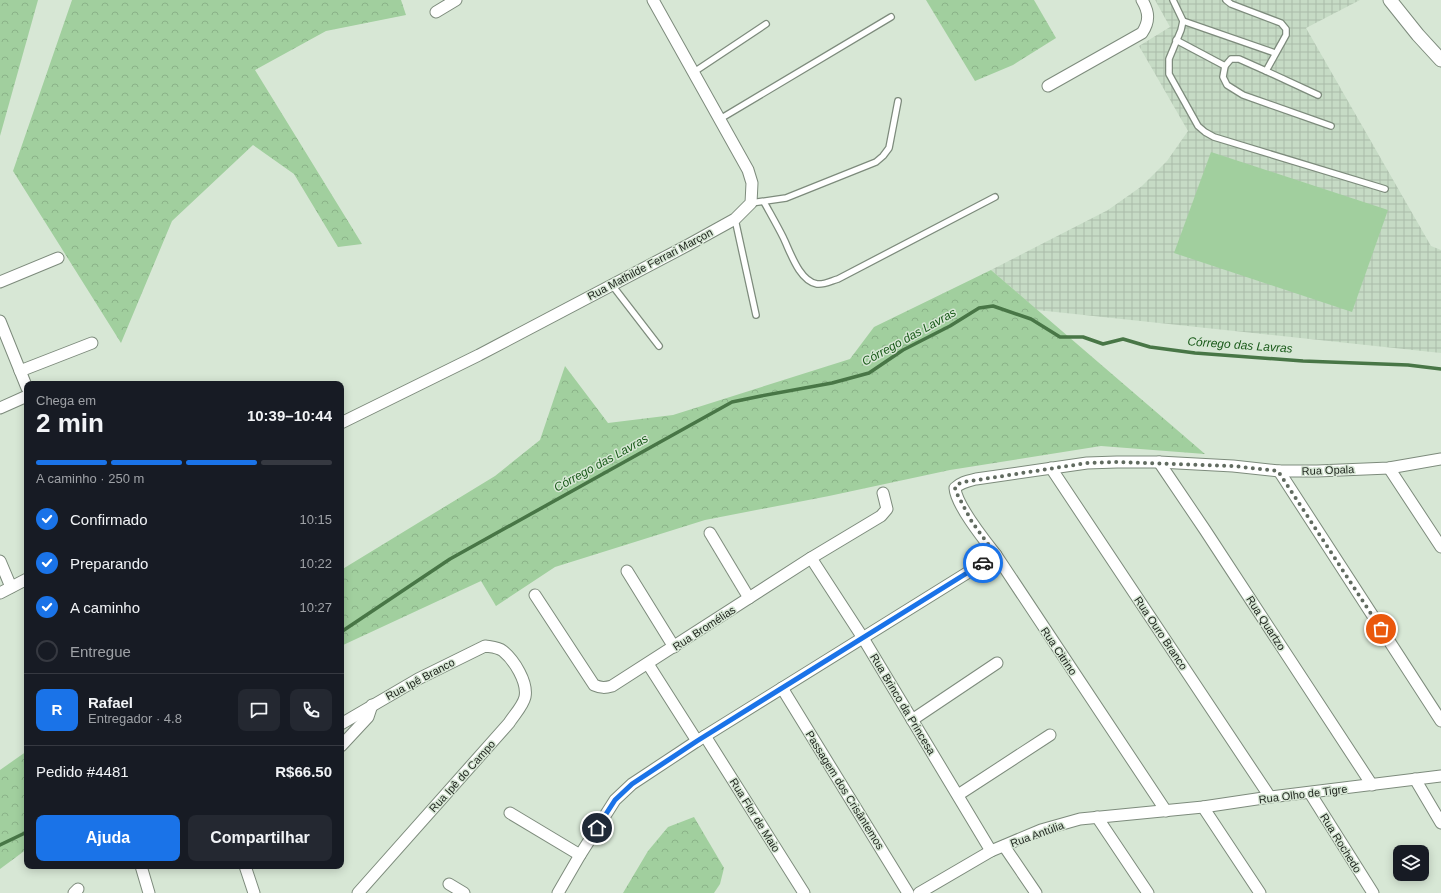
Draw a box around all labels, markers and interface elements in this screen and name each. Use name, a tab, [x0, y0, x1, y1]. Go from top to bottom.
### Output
street label: Rua Mathilde Ferrari Marçon	[585, 226, 715, 302]
water label: Córrego das Lavras	[860, 305, 958, 369]
water label: Córrego das Lavras	[1187, 334, 1293, 356]
text: Chega em	[36, 393, 96, 408]
text: 10:39–10:44	[247, 407, 332, 424]
text: 2 min	[36, 408, 104, 438]
water label: Córrego das Lavras	[552, 431, 650, 495]
street label: Rua Opala	[1302, 463, 1355, 477]
text: A caminho · 250 m	[36, 471, 144, 486]
icon: check	[36, 508, 58, 530]
text: Confirmado	[70, 511, 148, 528]
text: 10:15	[299, 512, 332, 527]
courier	[963, 543, 1003, 583]
icon: check	[36, 552, 58, 574]
icon: car	[972, 552, 994, 574]
text: Preparando	[70, 555, 148, 572]
text: 10:22	[299, 556, 332, 571]
street label: Rua Ouro Branco	[1132, 594, 1190, 672]
street label: Rua Quartzo	[1244, 594, 1288, 652]
icon: check	[36, 596, 58, 618]
text: A caminho	[70, 599, 140, 616]
text: 10:27	[299, 600, 332, 615]
street label: Rua Bromélias	[670, 603, 738, 653]
pin	[1364, 612, 1398, 646]
icon: bag	[1370, 618, 1392, 640]
street label: Rua Citrino	[1039, 625, 1079, 677]
text: Entregue	[70, 643, 131, 660]
street label: Rua Brinco da Princesa	[868, 651, 938, 757]
street label: Rua Ipê Branco	[383, 656, 457, 702]
button: chat	[238, 689, 280, 731]
button: phone	[290, 689, 332, 731]
text: Rafael	[88, 694, 133, 711]
text: R	[52, 701, 62, 718]
text: Entregador · 4.8	[88, 711, 182, 726]
street label: Passagem dos Crisântemos	[803, 728, 887, 852]
street label: Rua Ipê do Campo	[427, 738, 497, 814]
text: Pedido #4481	[36, 763, 129, 780]
text: R$66.50	[275, 763, 332, 780]
street label: Rua Flor de Maio	[728, 776, 782, 854]
street label: Rua Olho de Tigre	[1258, 783, 1348, 805]
pin	[580, 811, 614, 845]
street label: Rua Rochedo	[1318, 811, 1364, 875]
button: Ajuda	[36, 815, 180, 861]
button: Compartilhar	[188, 815, 332, 861]
icon: home	[586, 817, 608, 839]
street label: Rua Antúlia	[1009, 818, 1066, 849]
map controls	[1393, 845, 1429, 881]
button: layers	[1393, 845, 1429, 881]

